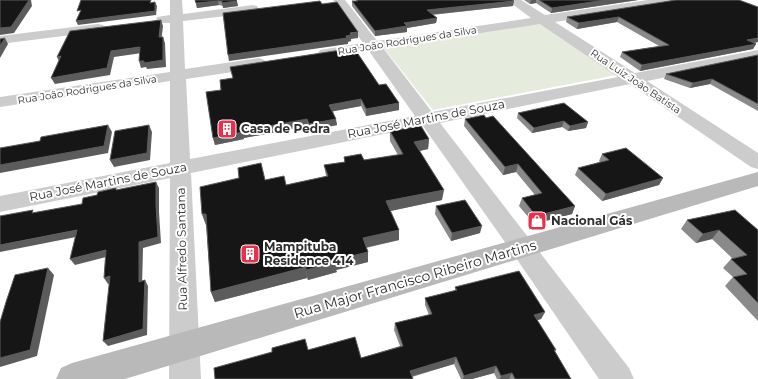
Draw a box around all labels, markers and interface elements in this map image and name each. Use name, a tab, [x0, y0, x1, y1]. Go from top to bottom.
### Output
street label: Rua João Rodrigues da Silva	[337, 23, 477, 58]
street label: Rua Luiz João Batista	[588, 46, 683, 117]
street label: Rua João Rodrigues da Silva	[17, 72, 157, 107]
street label: Rua José Martins de Souza	[346, 96, 506, 141]
building icon: Casa de Pedra	[216, 118, 238, 140]
place label: Casa de Pedra	[241, 121, 330, 136]
street label: Rua José Martins de Souza	[28, 159, 188, 204]
street label: Rua Alfredo Santana	[173, 187, 190, 311]
shop icon: Nacional Gás	[526, 210, 548, 232]
place label: Nacional Gás	[551, 213, 633, 228]
street label: Rua Major Francisco Ribeiro Martins	[292, 236, 539, 322]
place label: Mampituba Residence 414	[264, 239, 354, 268]
building icon: Mampituba Residence 414	[239, 243, 261, 265]

